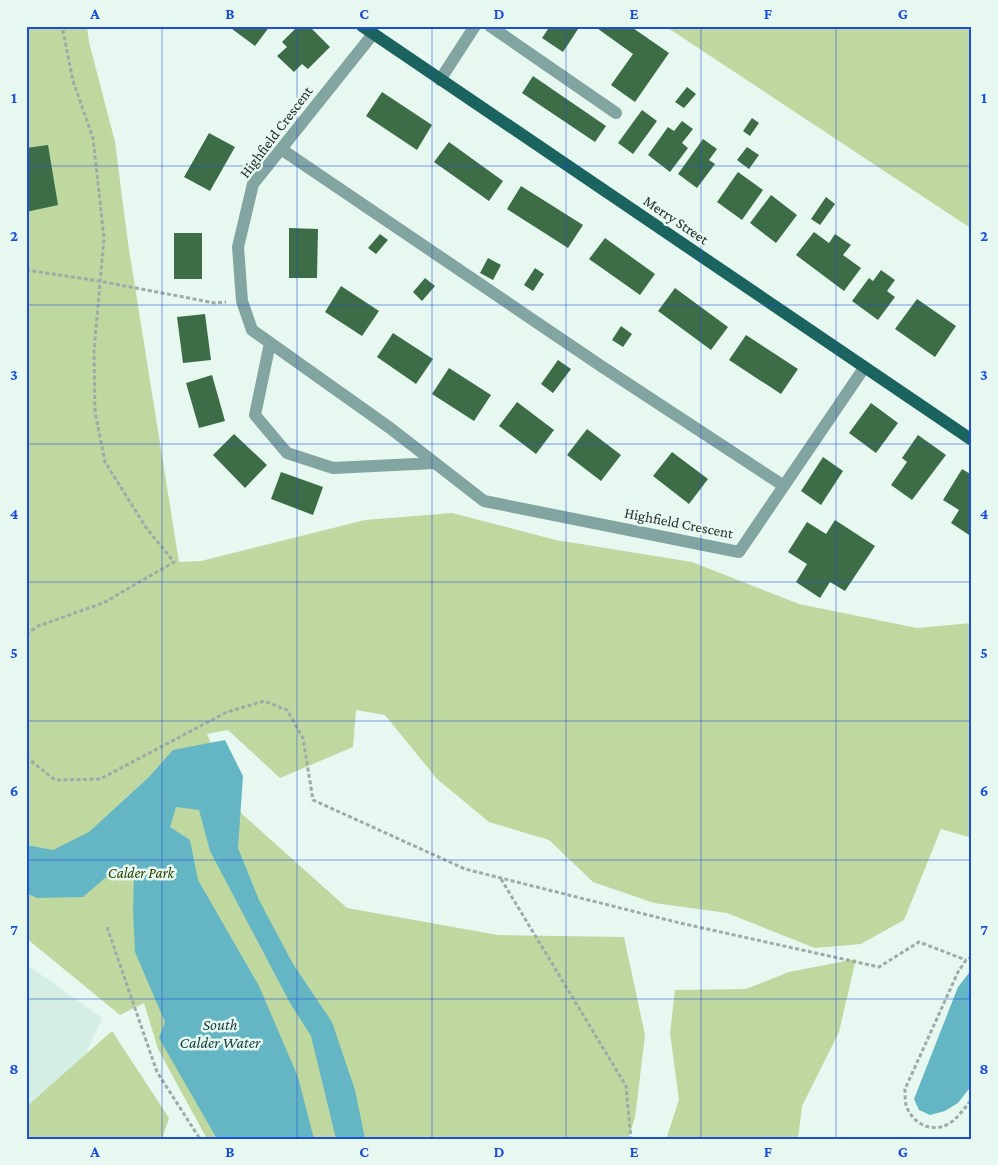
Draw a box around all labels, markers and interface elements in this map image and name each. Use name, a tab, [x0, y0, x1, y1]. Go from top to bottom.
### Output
text: A	[89, 5, 100, 22]
text: B	[225, 5, 235, 22]
text: C	[359, 5, 369, 22]
text: D	[493, 5, 505, 22]
text: E	[629, 5, 639, 22]
text: F	[764, 5, 773, 22]
text: G	[898, 5, 908, 22]
street label: Highfield Crescent	[236, 82, 317, 182]
text: 1	[11, 89, 17, 106]
text: 1	[981, 89, 987, 106]
street label: Merry Street	[640, 193, 712, 249]
text: 2	[10, 227, 18, 244]
text: 2	[980, 227, 988, 244]
text: 3	[10, 366, 18, 383]
text: 3	[980, 366, 988, 383]
text: 4	[10, 505, 19, 522]
street label: Highfield Crescent	[623, 505, 736, 543]
text: 4	[980, 505, 989, 522]
text: 5	[10, 644, 18, 661]
text: 5	[980, 644, 988, 661]
text: 6	[10, 782, 18, 799]
text: 6	[980, 782, 988, 799]
park label: Calder Park	[108, 865, 176, 881]
text: 7	[10, 921, 18, 938]
text: 7	[980, 921, 988, 938]
water label: South Calder Water	[180, 1016, 261, 1051]
text: 8	[9, 1060, 19, 1077]
text: 8	[979, 1060, 989, 1077]
text: A	[89, 1143, 100, 1160]
text: B	[225, 1143, 235, 1160]
text: C	[359, 1143, 369, 1160]
text: D	[493, 1143, 505, 1160]
text: E	[629, 1143, 639, 1160]
text: F	[764, 1143, 773, 1160]
text: G	[898, 1143, 908, 1160]

